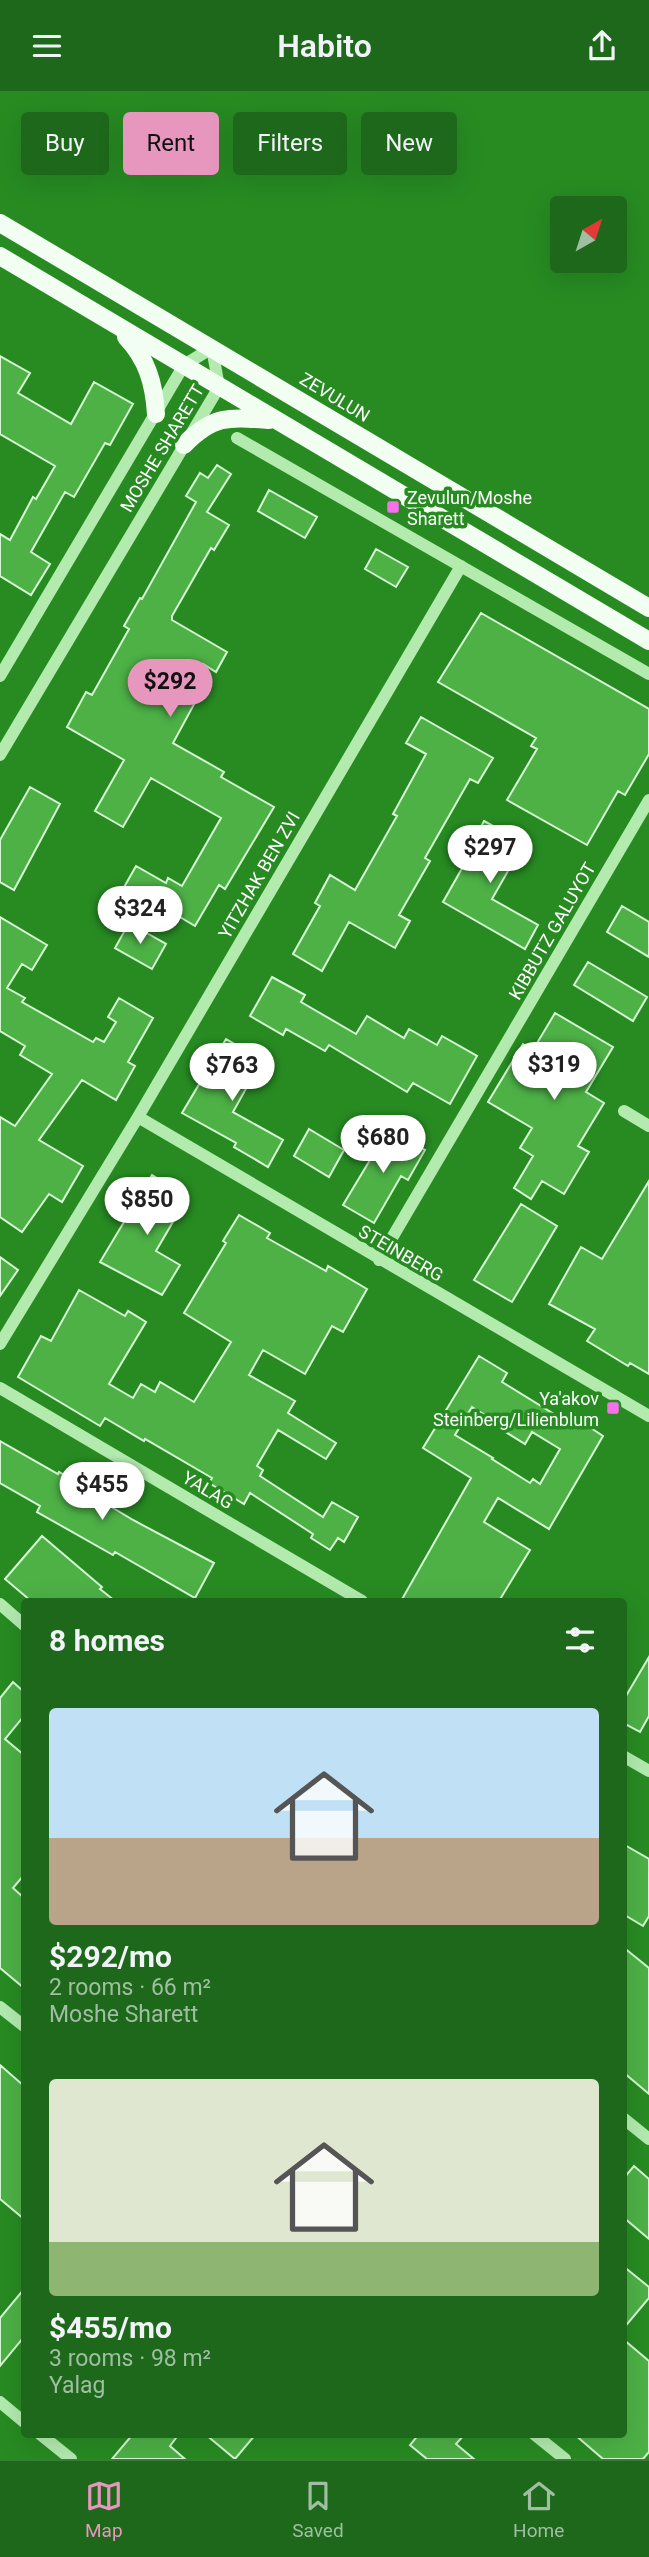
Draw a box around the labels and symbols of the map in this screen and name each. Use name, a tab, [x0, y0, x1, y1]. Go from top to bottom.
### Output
north arrow	[550, 196, 626, 273]
street label: ZEVULUN	[296, 368, 374, 426]
street label: MOSHE SHARETT	[116, 380, 208, 515]
place label: Zevulun/Moshe Sharett	[407, 487, 532, 529]
marker: Zevulun/Moshe Sharett	[385, 499, 401, 515]
pin: $292	[129, 659, 211, 719]
street label: YITZHAK BEN ZVI	[214, 808, 304, 942]
pin: $297	[449, 825, 531, 885]
street label: KIBBUTZ GALUYOT	[504, 859, 600, 1003]
pin: $324	[99, 887, 181, 946]
pin: $319	[513, 1042, 595, 1102]
pin: $763	[191, 1044, 273, 1103]
pin: $680	[342, 1115, 424, 1175]
pin: $850	[106, 1177, 188, 1237]
street label: STEINBERG	[355, 1220, 447, 1286]
place label: Ya'akov Steinberg/Lilienblum	[433, 1388, 599, 1430]
marker: Ya'akov Steinberg/Lilienblum	[605, 1400, 621, 1416]
pin: $455	[61, 1463, 143, 1522]
street label: YALAG	[179, 1467, 237, 1513]

